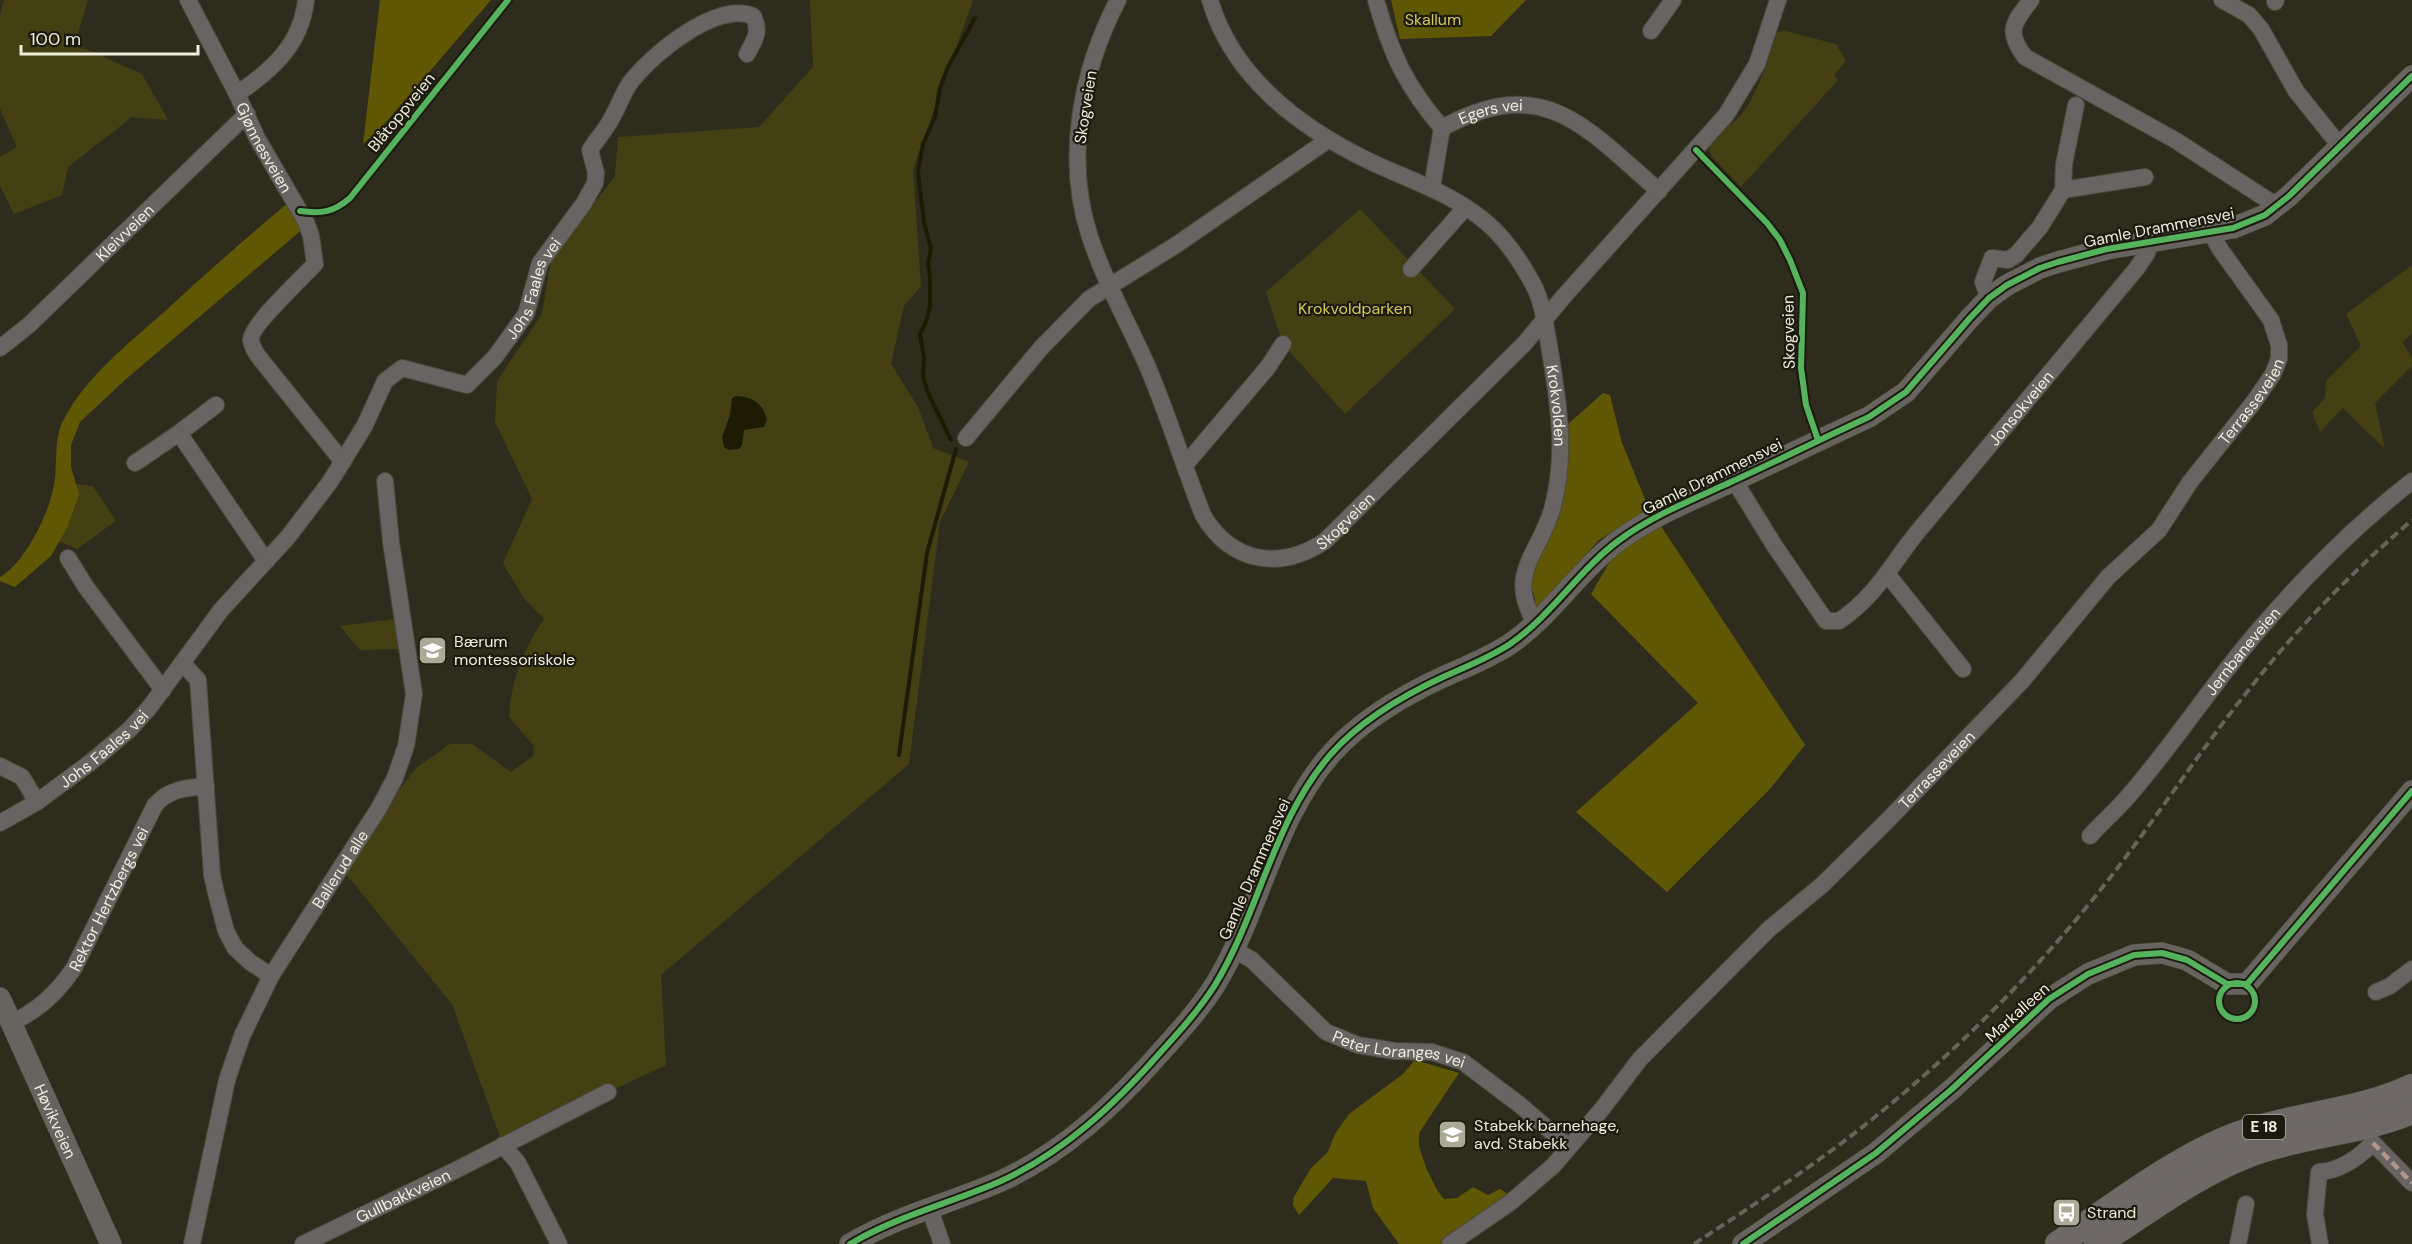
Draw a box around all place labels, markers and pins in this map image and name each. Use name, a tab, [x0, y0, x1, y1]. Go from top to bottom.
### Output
place label: Bærum montessoriskole	[454, 631, 575, 670]
school or university icon: Bærum montessoriskole	[417, 634, 449, 666]
place label: Stabekk barnehage, avd. Stabekk	[1474, 1115, 1619, 1154]
school or university icon: Stabekk barnehage, avd. Stabekk	[1437, 1118, 1469, 1150]
bus stop icon: Strand	[2050, 1196, 2082, 1228]
place label: Strand	[2087, 1202, 2136, 1223]

